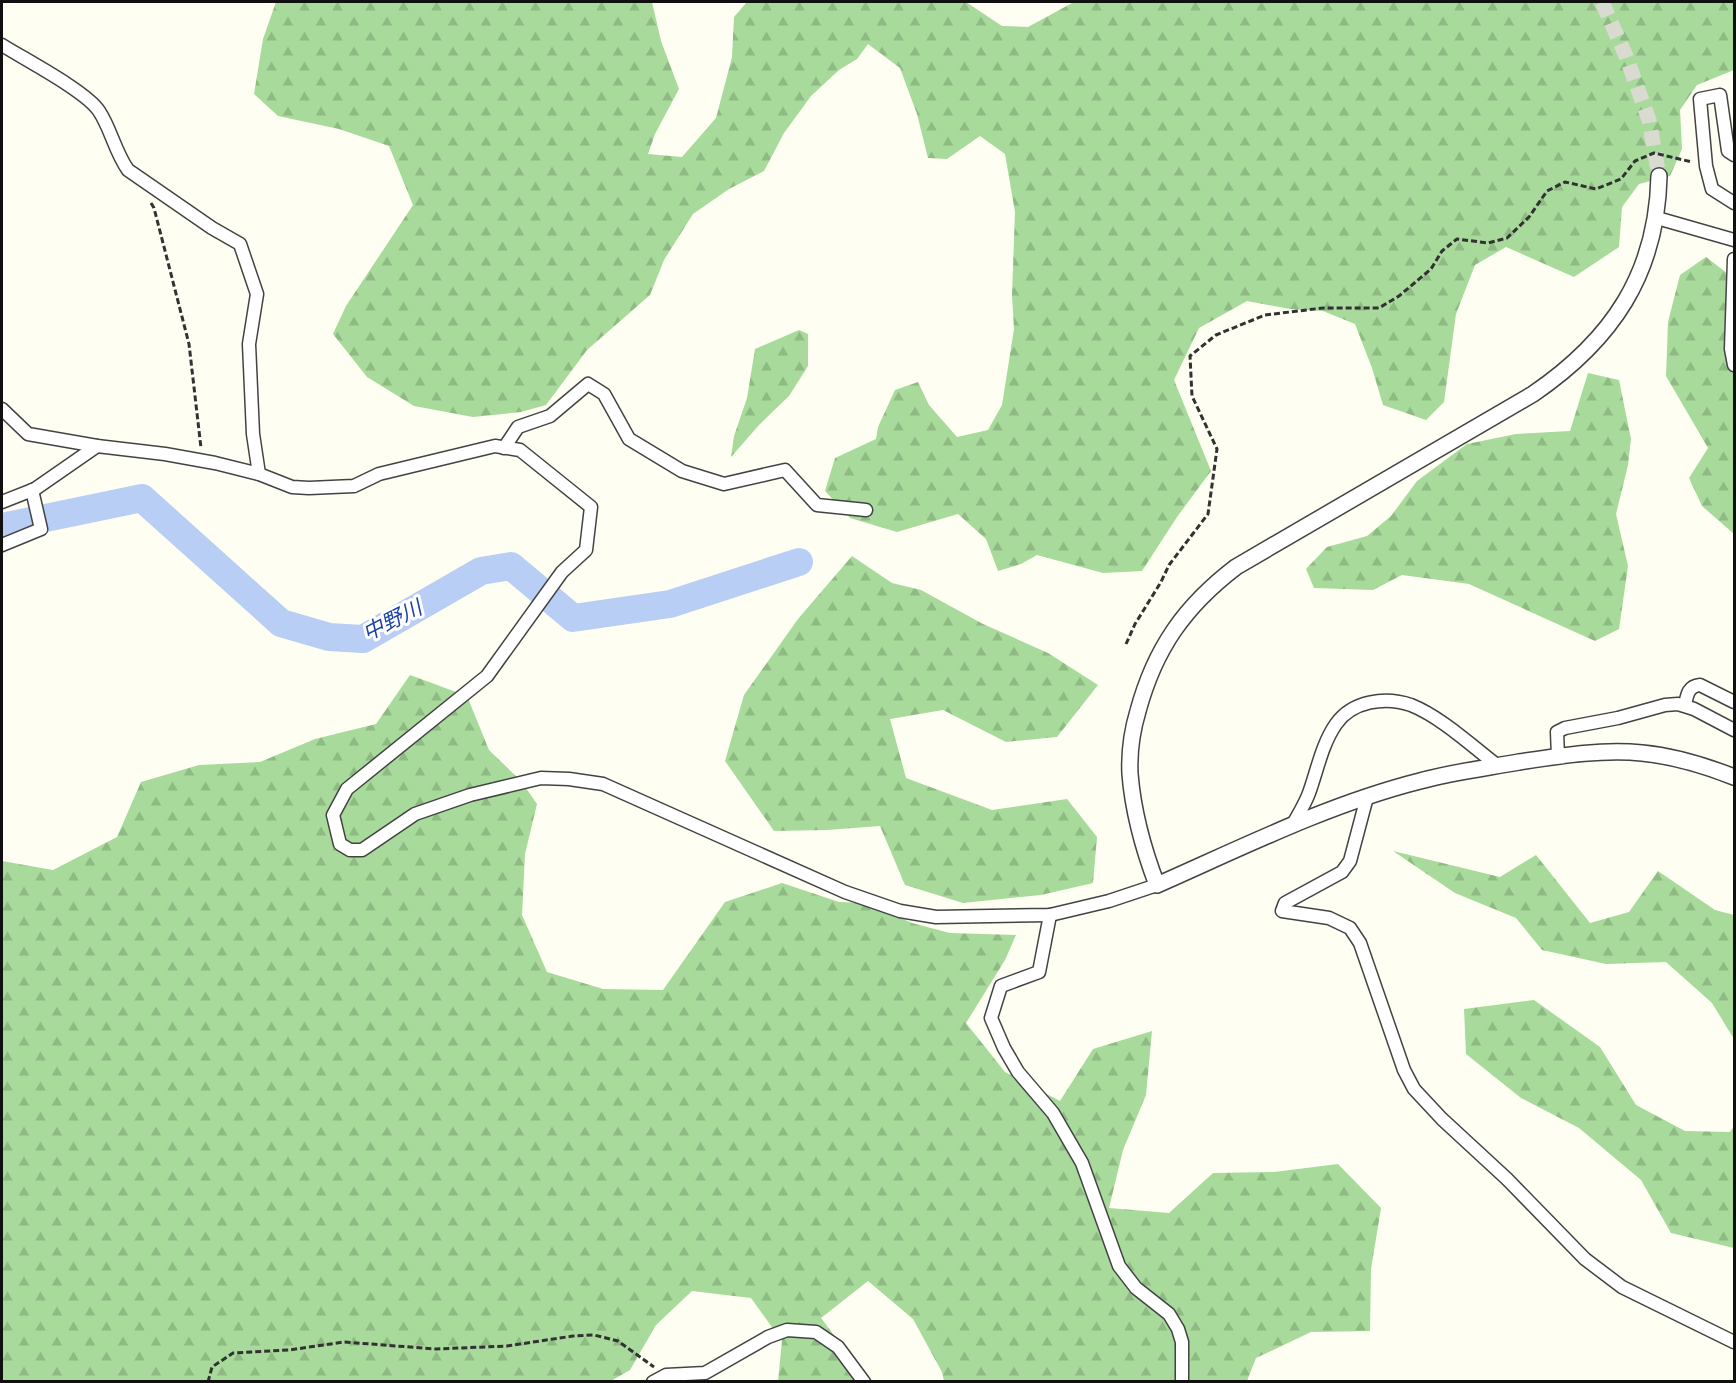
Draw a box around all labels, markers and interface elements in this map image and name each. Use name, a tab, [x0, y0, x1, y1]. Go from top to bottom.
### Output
water label: 中野川	[358, 593, 428, 646]

